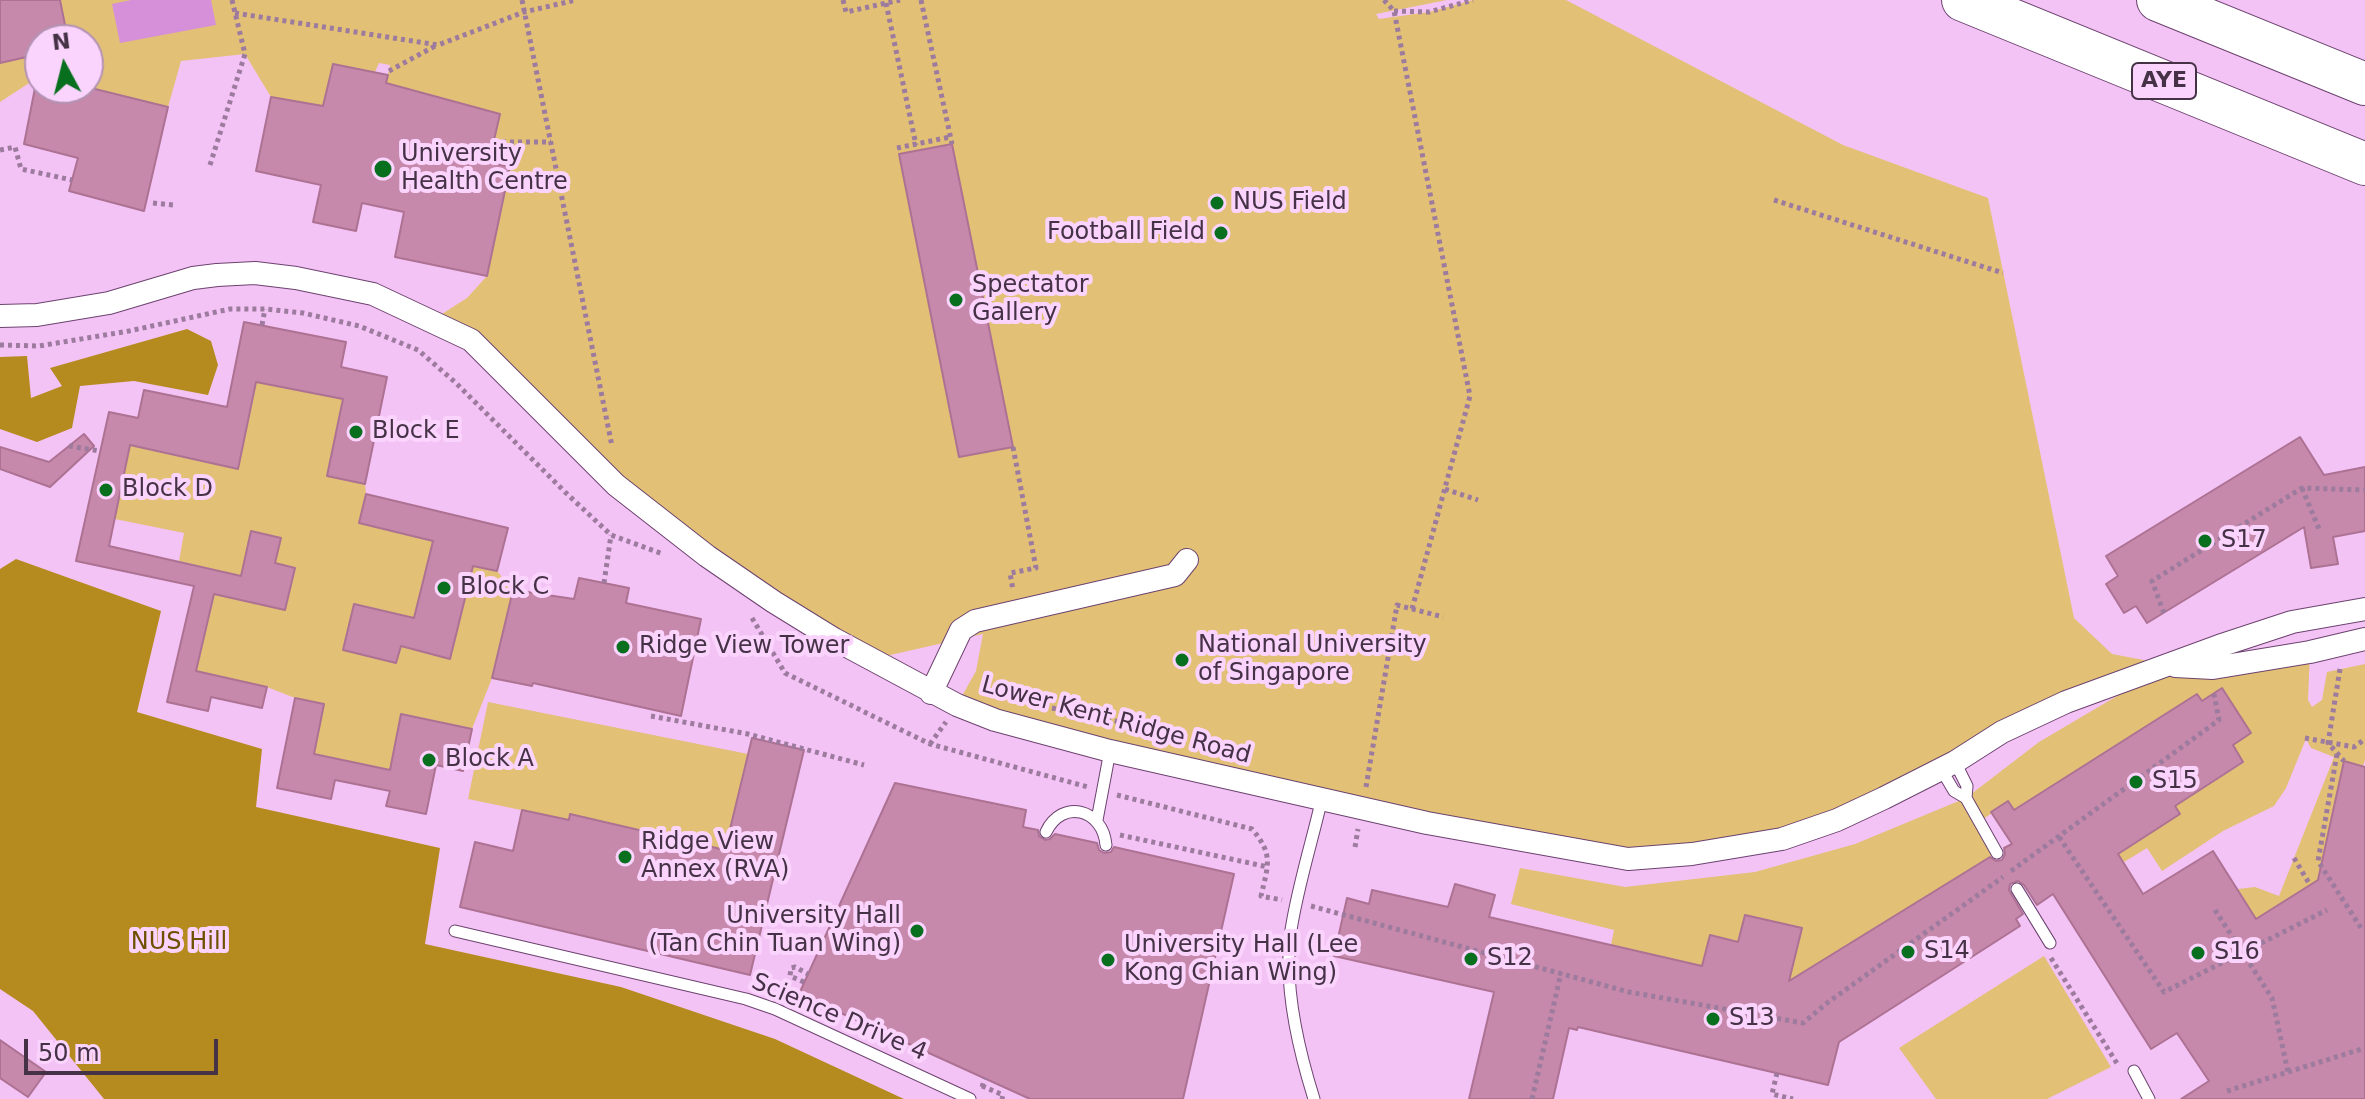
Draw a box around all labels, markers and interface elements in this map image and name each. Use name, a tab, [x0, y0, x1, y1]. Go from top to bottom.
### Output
north arrow	[24, 24, 104, 104]
text: N	[51, 28, 72, 55]
road number: AYE	[2132, 63, 2196, 99]
place label: University Health Centre	[401, 141, 568, 197]
marker: University Health Centre	[372, 158, 394, 180]
place label: NUS Field	[1233, 189, 1347, 217]
marker: NUS Field	[1208, 194, 1226, 212]
place label: Football Field	[1047, 219, 1205, 247]
marker: Football Field	[1212, 224, 1230, 242]
place label: Spectator Gallery	[972, 272, 1089, 328]
marker: Spectator Gallery	[947, 291, 965, 309]
place label: Block E	[372, 418, 460, 446]
marker: Block E	[347, 423, 365, 441]
place label: Block D	[122, 476, 213, 504]
marker: Block D	[97, 481, 115, 499]
place label: S17	[2221, 527, 2267, 555]
marker: S17	[2196, 532, 2214, 550]
place label: Block C	[460, 574, 549, 602]
marker: Block C	[435, 579, 453, 597]
place label: National University of Singapore	[1198, 632, 1427, 688]
place label: Ridge View Tower	[639, 633, 849, 661]
marker: Ridge View Tower	[614, 638, 632, 656]
marker: National University of Singapore	[1173, 651, 1191, 669]
street label: Lower Kent Ridge Road	[978, 671, 1254, 771]
place label: Block A	[445, 746, 534, 774]
marker: Block A	[420, 751, 438, 769]
place label: S15	[2152, 768, 2198, 796]
marker: S15	[2127, 773, 2145, 791]
place label: Ridge View Annex (RVA)	[641, 829, 789, 885]
marker: Ridge View Annex (RVA)	[616, 848, 634, 866]
place label: University Hall (Tan Chin Tuan Wing)	[648, 903, 901, 959]
marker: University Hall (Tan Chin Tuan Wing)	[908, 922, 926, 940]
park label: NUS Hill	[131, 929, 227, 957]
place label: University Hall (Lee Kong Chian Wing)	[1124, 932, 1358, 988]
place label: S14	[1924, 938, 1970, 966]
place label: S16	[2214, 939, 2260, 967]
marker: S14	[1899, 943, 1917, 961]
marker: S16	[2189, 944, 2207, 962]
place label: S12	[1487, 945, 1533, 973]
marker: S12	[1462, 950, 1480, 968]
marker: University Hall (Lee Kong Chian Wing)	[1099, 951, 1117, 969]
street label: Science Drive 4	[747, 968, 931, 1068]
place label: S13	[1729, 1005, 1775, 1033]
marker: S13	[1704, 1010, 1722, 1028]
scale bar	[28, 1023, 222, 1073]
text: 50 m	[38, 1039, 100, 1067]

